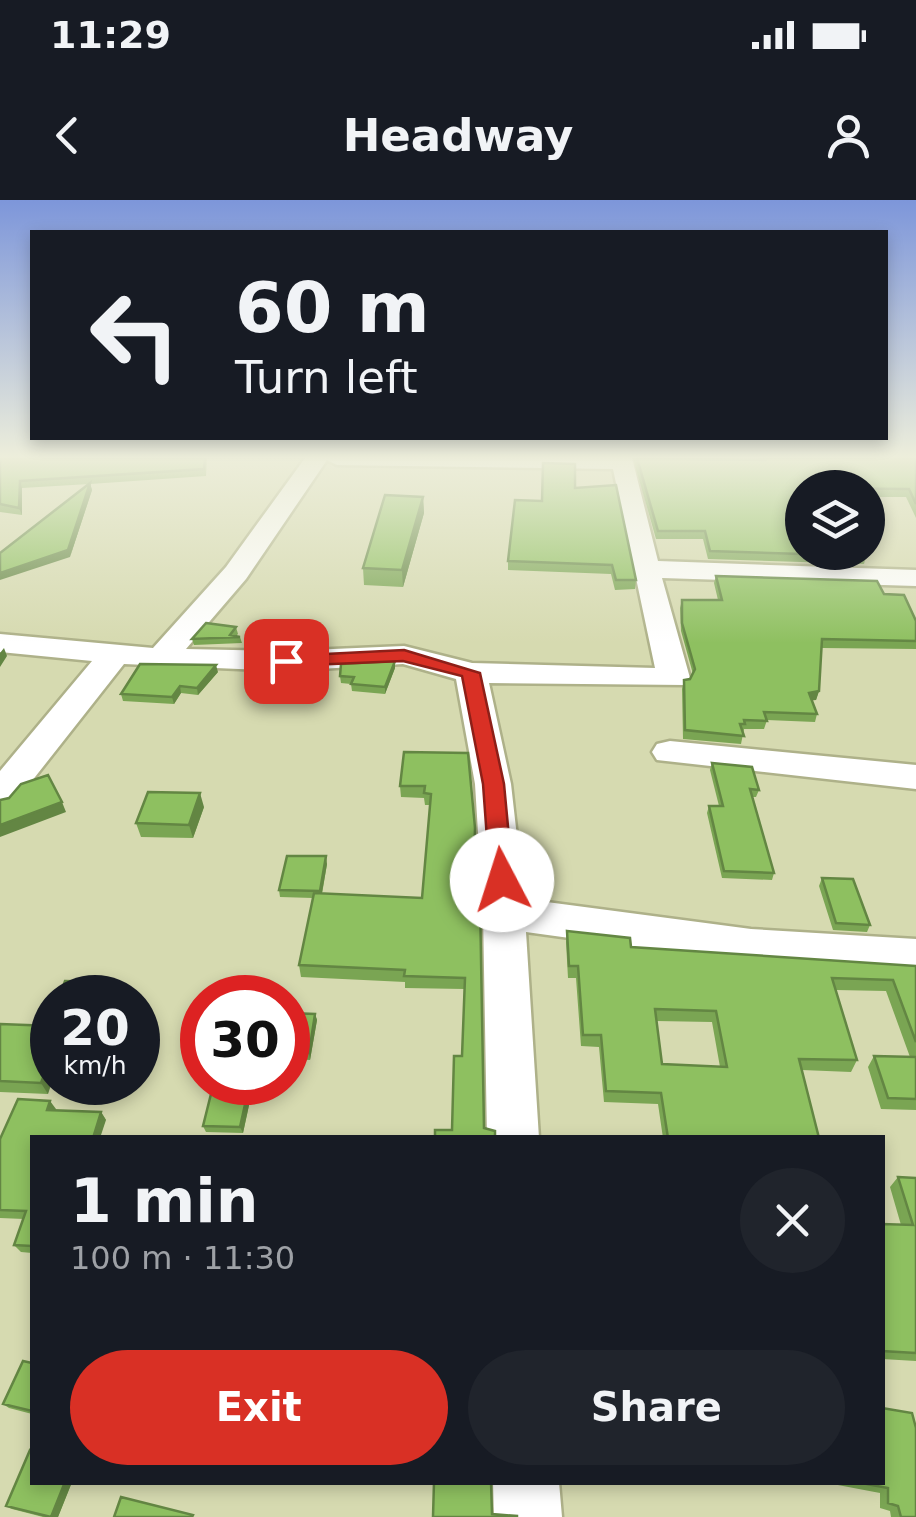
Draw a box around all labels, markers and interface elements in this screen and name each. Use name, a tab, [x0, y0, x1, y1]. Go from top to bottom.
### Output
text: 11:29	[50, 13, 171, 57]
icon: back	[40, 108, 95, 163]
icon: person	[821, 108, 876, 163]
text: Headway	[343, 109, 573, 162]
text: 60 m	[235, 267, 430, 349]
icon: left	[70, 270, 200, 400]
text: Turn left	[235, 351, 418, 404]
map controls	[785, 470, 885, 570]
button: layers	[785, 470, 885, 570]
pin	[244, 619, 329, 704]
icon: arrive	[259, 634, 314, 689]
position arrow	[450, 828, 554, 932]
speed limit sign: 30	[180, 975, 310, 1105]
text: 20	[60, 999, 130, 1057]
text: km/h	[63, 1051, 127, 1080]
text: 1 min	[70, 1166, 258, 1236]
button: close	[740, 1168, 845, 1273]
text: 100 m · 11:30	[70, 1239, 295, 1277]
button: Exit	[70, 1350, 448, 1465]
button: Share	[468, 1350, 845, 1465]

